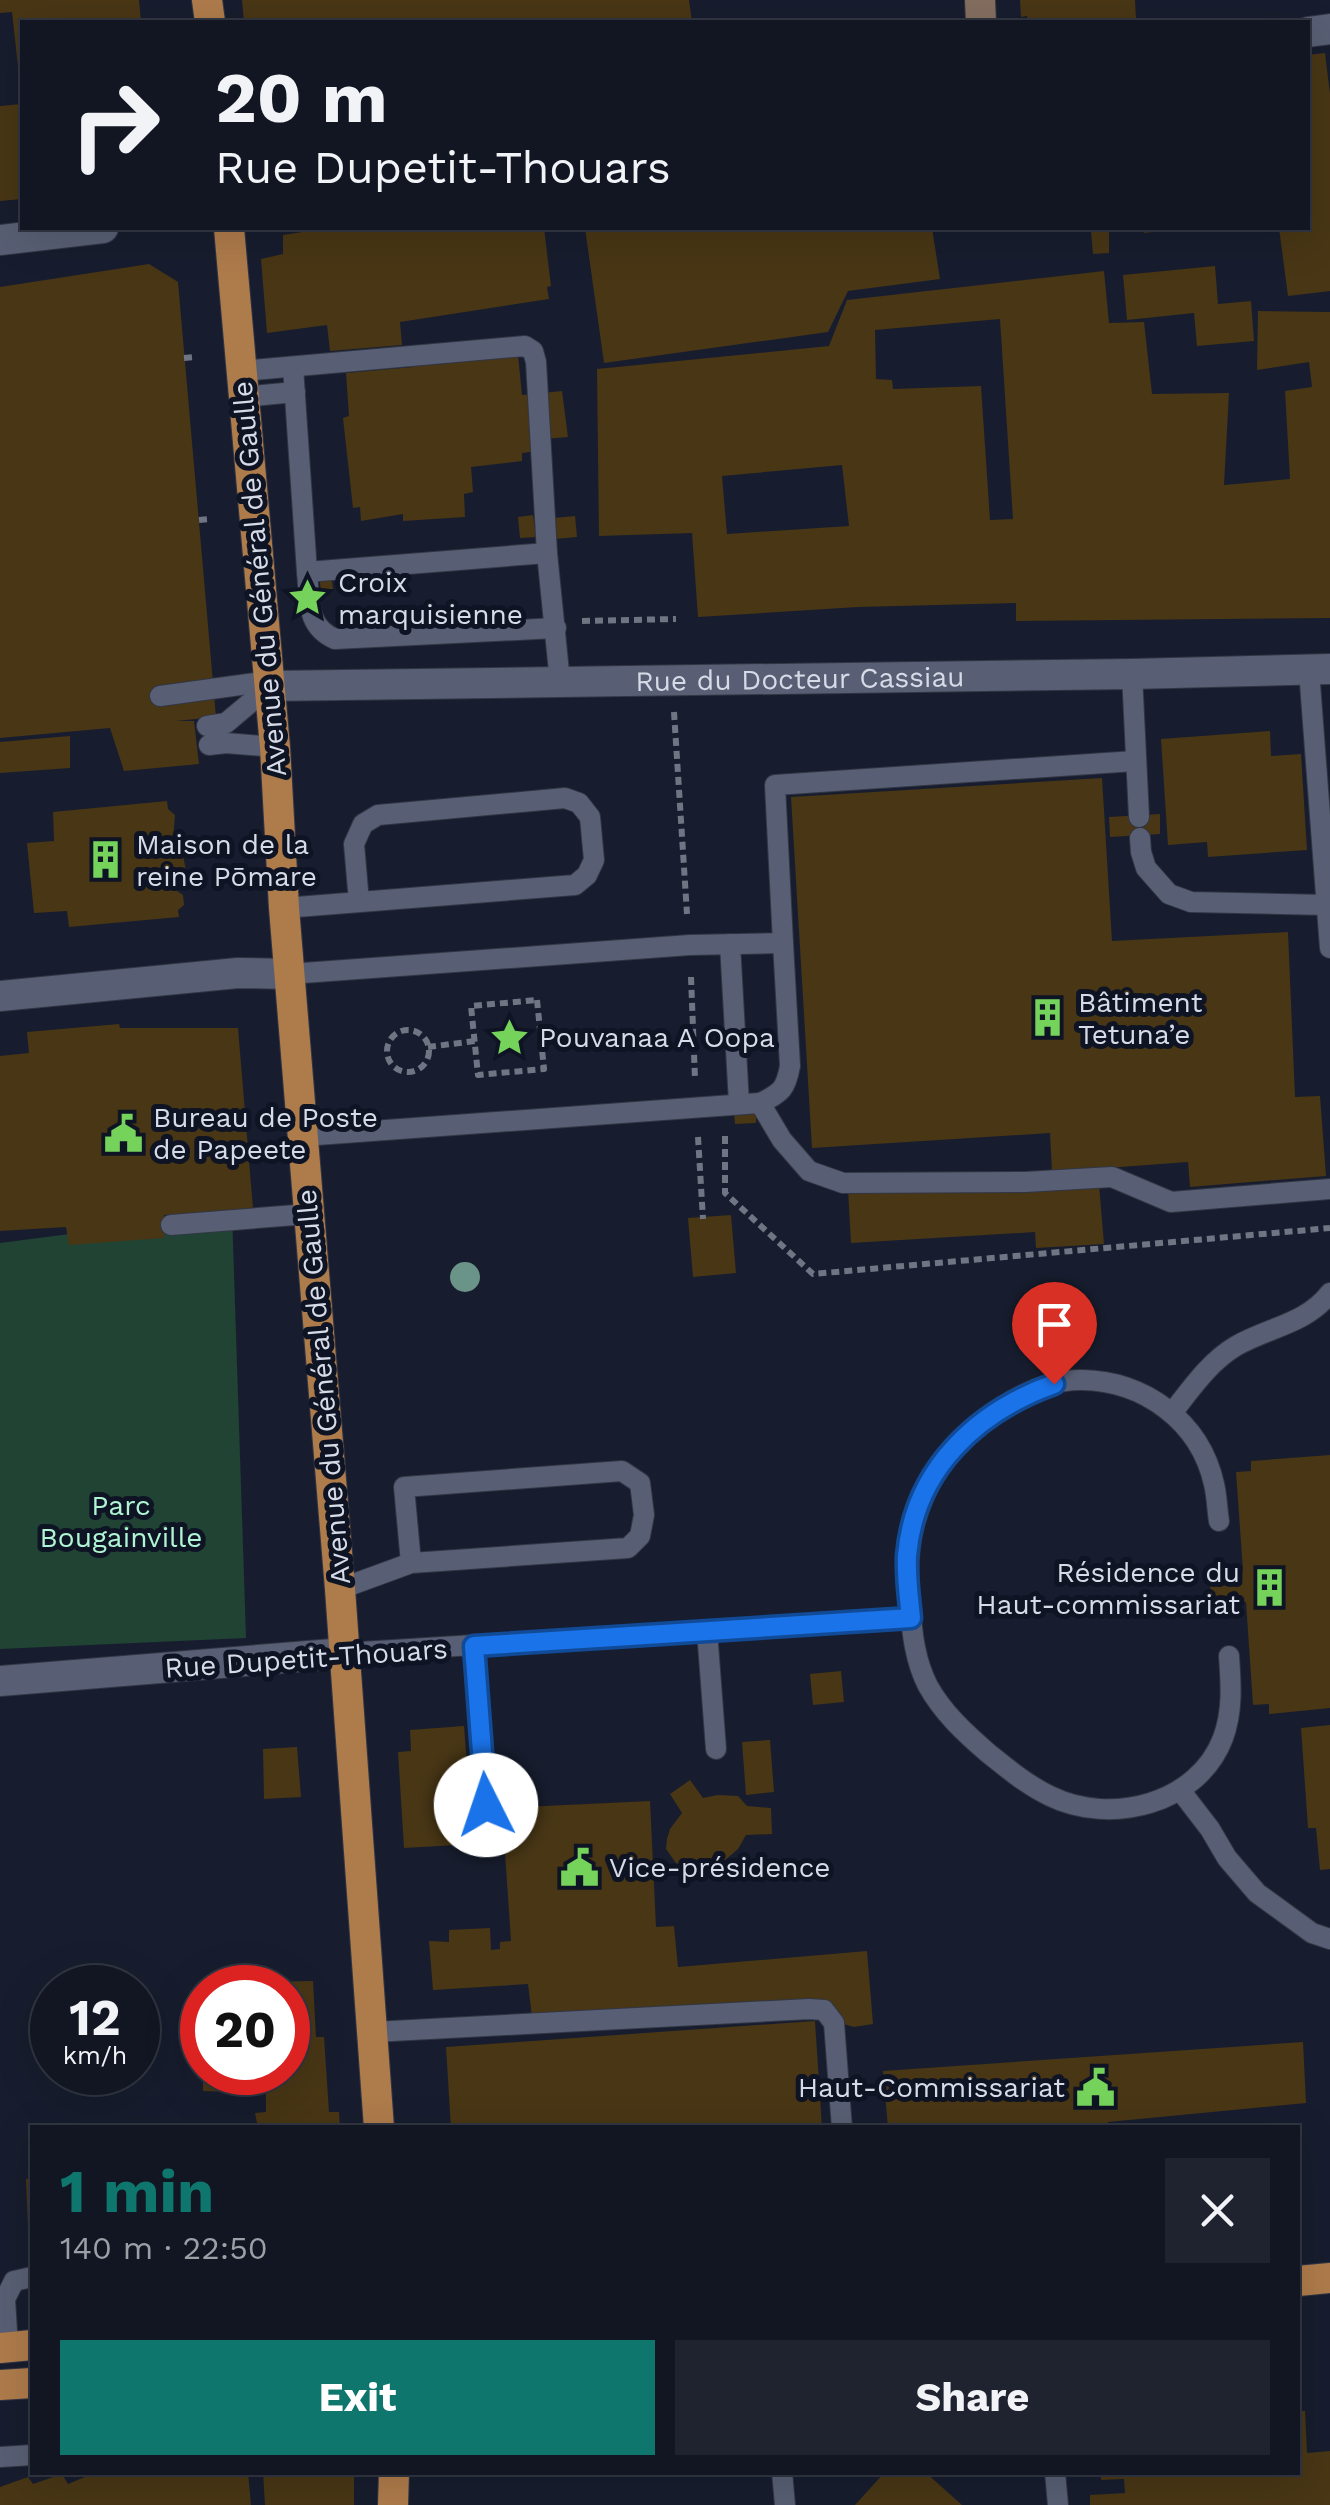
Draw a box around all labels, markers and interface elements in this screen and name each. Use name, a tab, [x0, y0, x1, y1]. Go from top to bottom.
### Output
text: 20 m	[215, 57, 388, 139]
icon: right	[50, 60, 180, 190]
text: Rue Dupetit-Thouars	[215, 141, 671, 194]
street label: Avenue du Général de Gaulle	[226, 380, 293, 778]
place label: Croix marquisienne	[338, 566, 523, 631]
place icon: Croix marquisienne	[287, 577, 329, 619]
street label: Rue du Docteur Cassiau	[635, 660, 965, 698]
place label: Maison de la reine Pōmare	[136, 828, 317, 893]
building icon: Maison de la reine Pōmare	[85, 839, 127, 881]
place label: Bâtiment Tetuna’e	[1078, 986, 1203, 1051]
building icon: Bâtiment Tetuna’e	[1027, 997, 1069, 1039]
place icon: Pouvanaa A Oopa	[488, 1016, 530, 1058]
place label: Pouvanaa A Oopa	[539, 1021, 775, 1054]
place label: Bureau de Poste de Papeete	[153, 1101, 378, 1166]
public building icon: Bureau de Poste de Papeete	[102, 1112, 144, 1154]
street label: Avenue du Général de Gaulle	[290, 1188, 357, 1586]
pin	[1012, 1282, 1097, 1385]
icon: arrive	[1027, 1297, 1082, 1352]
park label: Parc Bougainville	[40, 1489, 202, 1554]
place label: Résidence du Haut-commissariat	[976, 1556, 1240, 1621]
building icon: Résidence du Haut-commissariat	[1249, 1567, 1291, 1609]
street label: Rue Dupetit-Thouars	[163, 1632, 449, 1685]
position arrow	[434, 1753, 538, 1857]
public building icon: Vice-présidence	[558, 1846, 600, 1888]
place label: Vice-présidence	[609, 1851, 830, 1884]
speed limit sign: 20	[180, 1965, 310, 2095]
text: 12	[69, 1988, 121, 2047]
text: km/h	[63, 2041, 127, 2070]
public building icon: Haut-Commissariat	[1074, 2066, 1116, 2108]
place label: Haut-Commissariat	[798, 2071, 1065, 2104]
text: 1 min	[60, 2156, 214, 2227]
button: close	[1165, 2158, 1270, 2263]
text: 140 m · 22:50	[60, 2229, 268, 2267]
button: Exit	[60, 2340, 655, 2455]
button: Share	[675, 2340, 1270, 2455]

